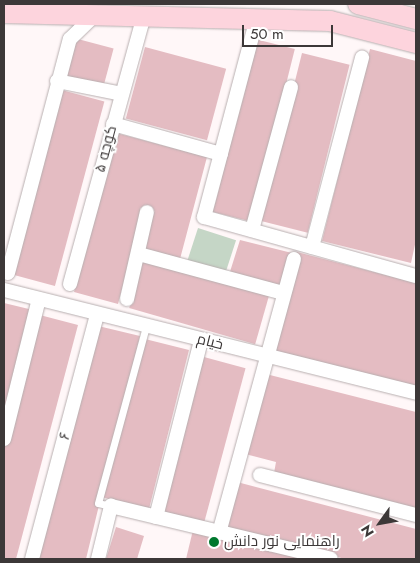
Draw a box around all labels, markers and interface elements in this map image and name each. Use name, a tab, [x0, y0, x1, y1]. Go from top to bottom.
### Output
scale bar	[245, 15, 336, 47]
text: 50 m	[250, 23, 284, 45]
street label: کوچه ۵	[91, 124, 121, 174]
street label: خیام	[195, 330, 225, 354]
street label: ۶	[55, 430, 75, 442]
north arrow	[355, 498, 405, 548]
text: N	[356, 521, 379, 541]
place label: راهنمایی نور دانش	[224, 533, 340, 551]
marker: راهنمایی نور دانش	[208, 536, 220, 548]

